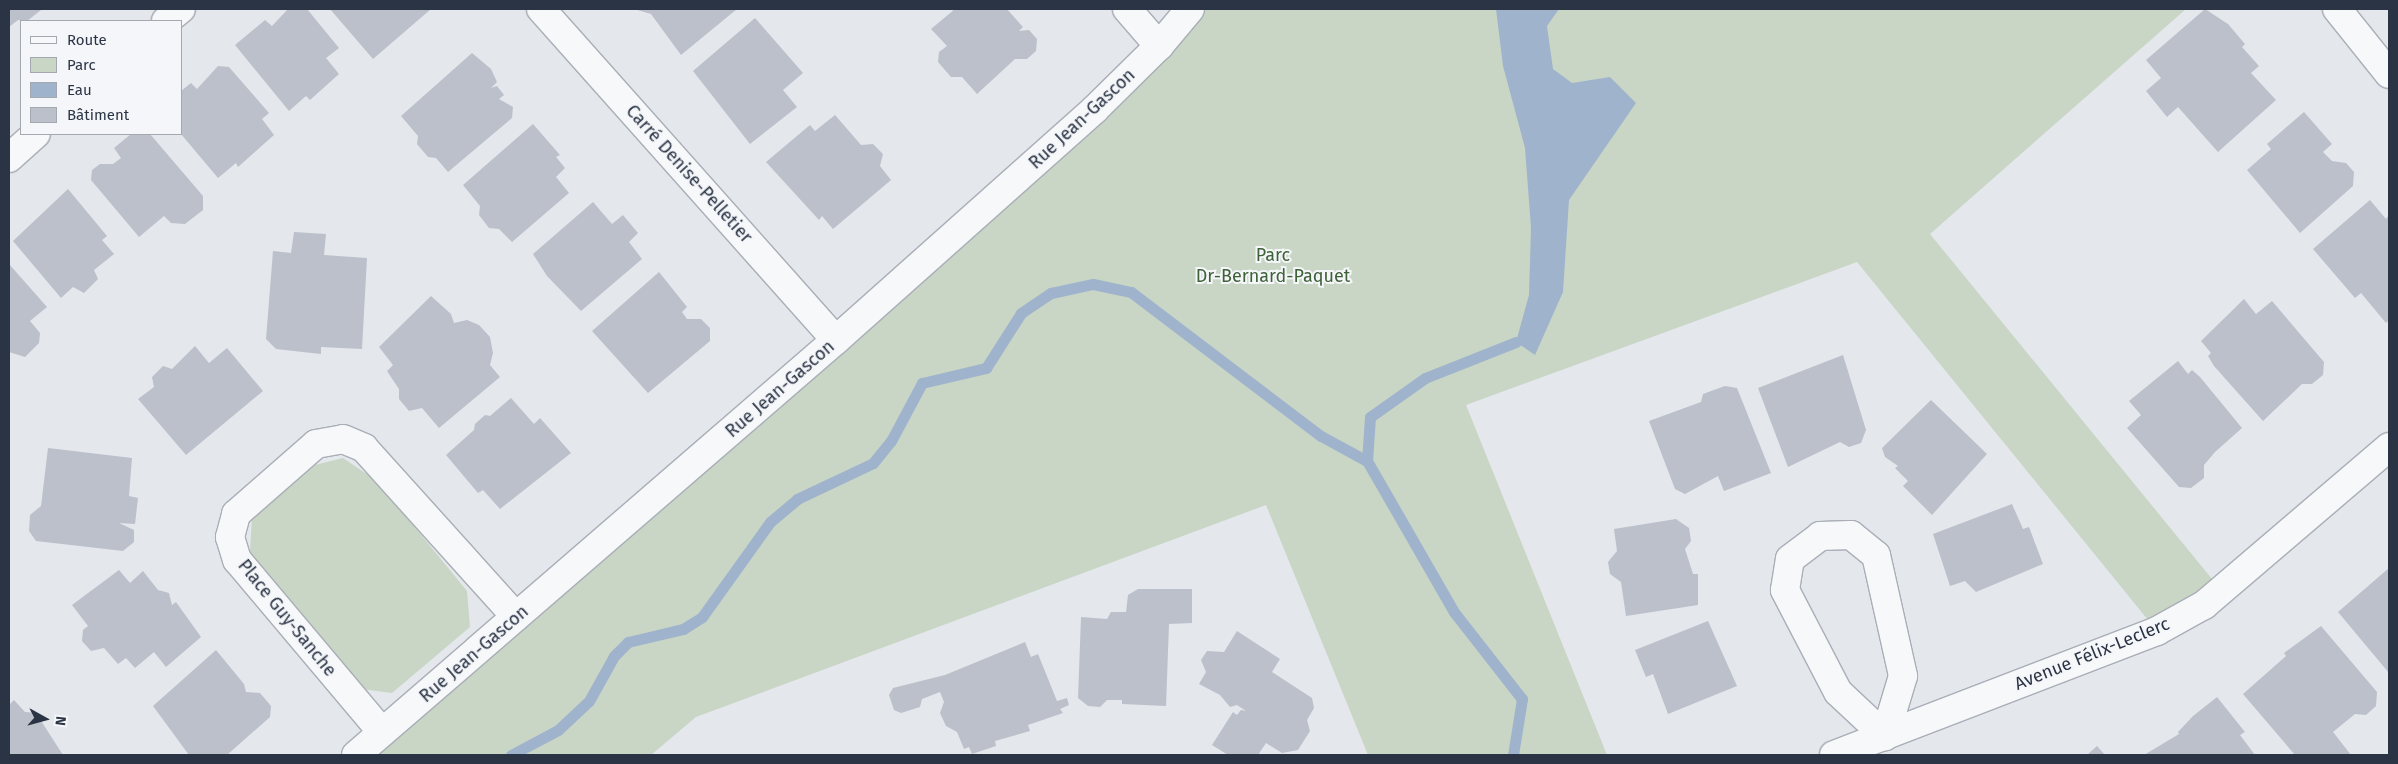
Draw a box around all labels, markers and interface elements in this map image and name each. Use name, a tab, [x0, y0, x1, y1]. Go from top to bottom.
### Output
legend	[20, 20, 182, 135]
text: Route	[67, 31, 107, 49]
text: Parc	[67, 56, 96, 74]
street label: Rue Jean-Gascon	[1024, 64, 1140, 174]
text: Eau	[67, 81, 92, 99]
street label: Carré Denise-Pelletier	[621, 100, 757, 248]
text: Bâtiment	[67, 106, 129, 124]
park label: Parc Dr-Bernard-Paquet	[1196, 245, 1350, 288]
street label: Rue Jean-Gascon	[721, 336, 839, 442]
street label: Place Guy-Sanche	[233, 555, 341, 681]
street label: Rue Jean-Gascon	[415, 601, 533, 707]
street label: Avenue Félix-Leclerc	[2011, 613, 2173, 695]
north arrow	[20, 694, 70, 744]
text: N	[51, 715, 69, 727]

